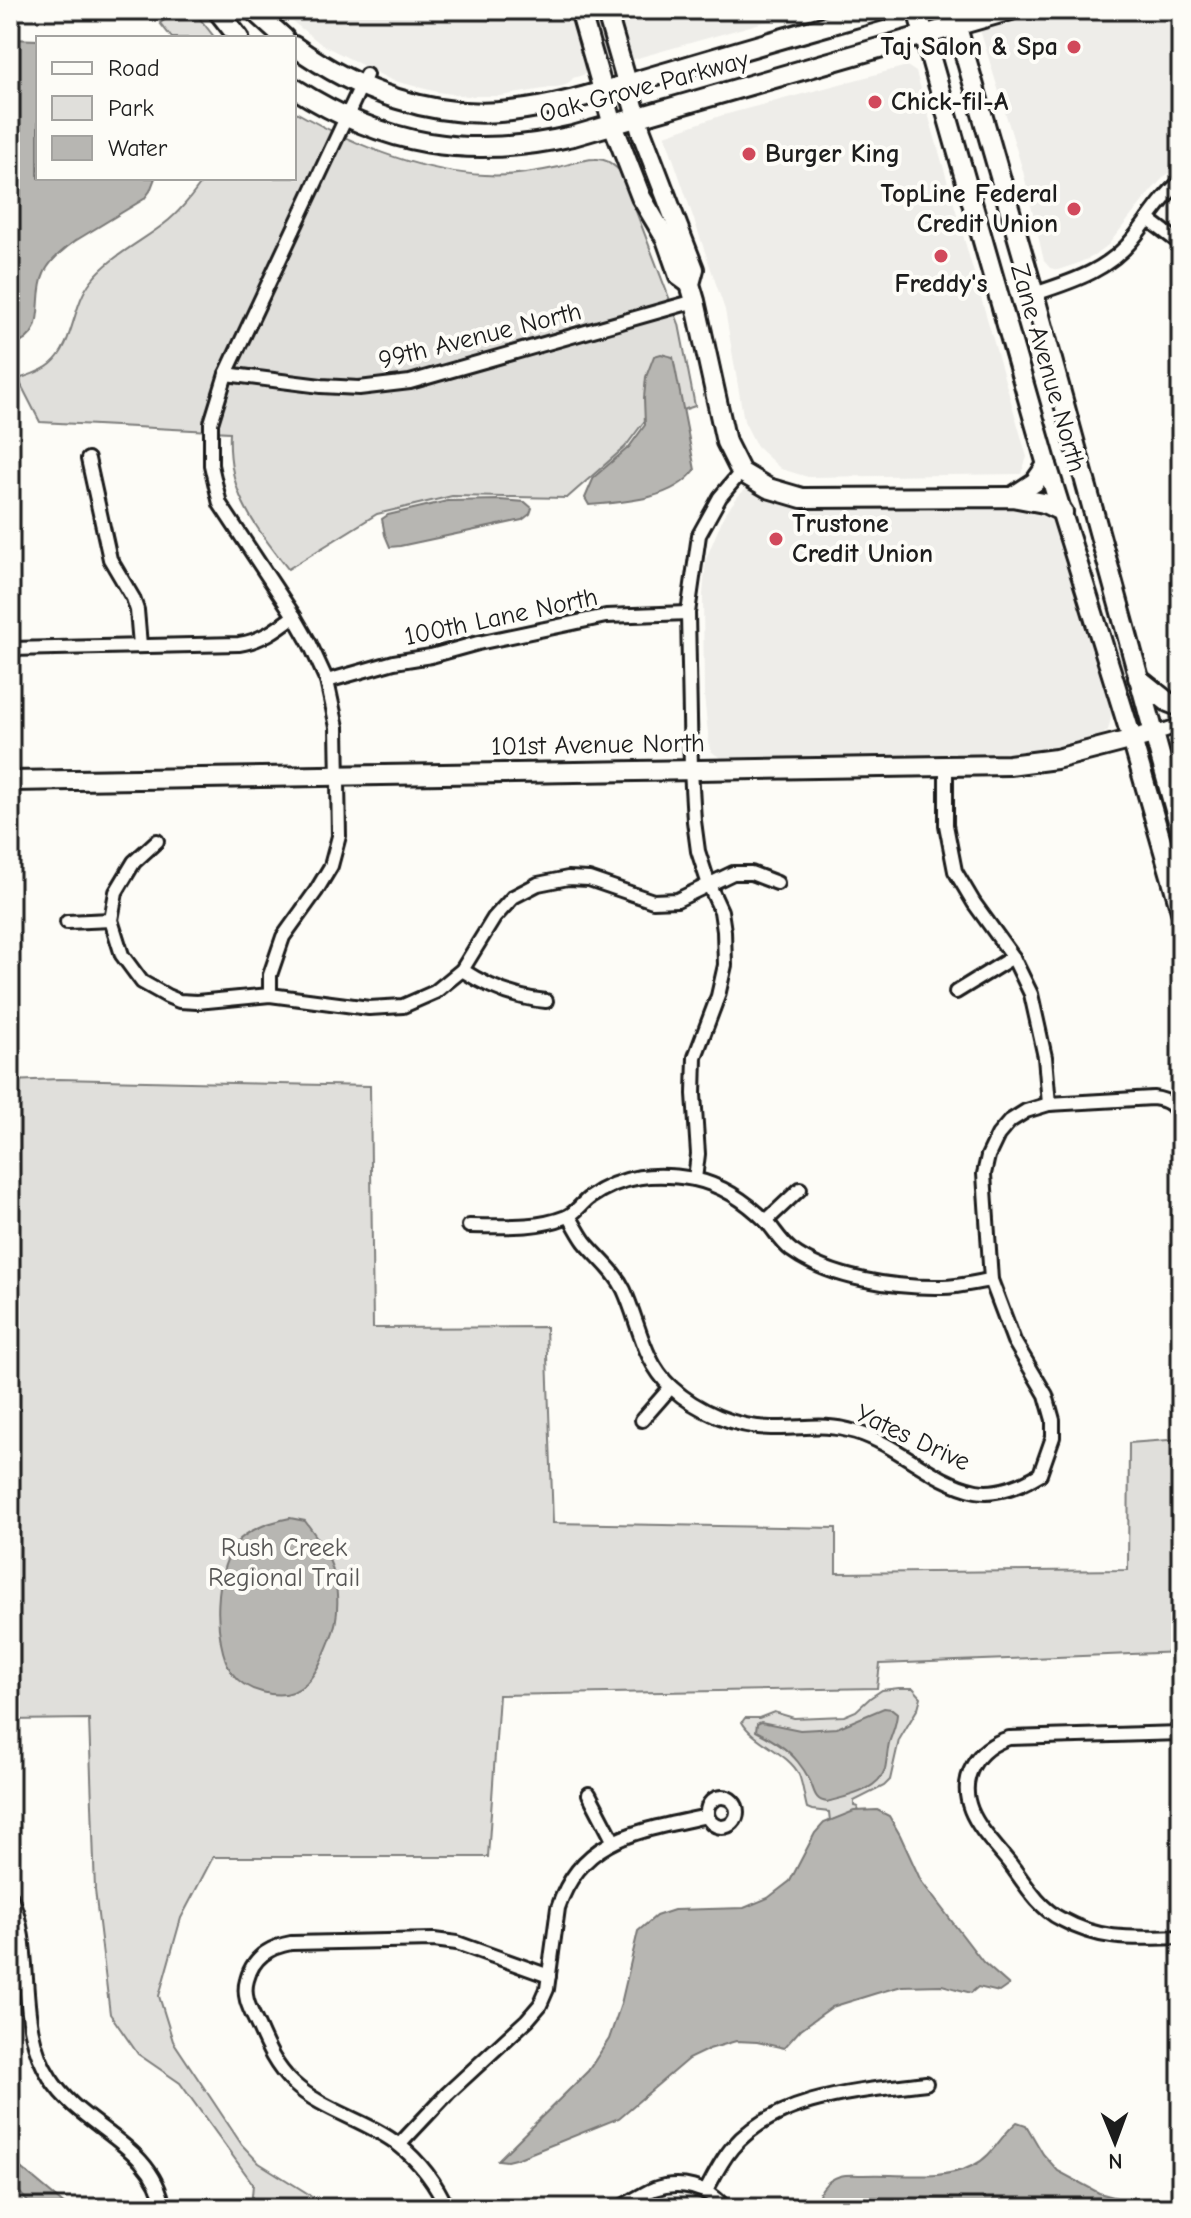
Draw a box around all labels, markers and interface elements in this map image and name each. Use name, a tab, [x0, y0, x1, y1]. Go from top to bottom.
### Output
place label: Taj Salon & Spa	[880, 32, 1058, 62]
legend	[36, 36, 296, 180]
marker: Taj Salon & Spa	[1065, 38, 1083, 56]
street label: Oak Grove Parkway	[536, 45, 752, 129]
text: Road	[108, 54, 160, 82]
place label: Chick-fil-A	[891, 87, 1009, 117]
marker: Chick-fil-A	[866, 93, 884, 111]
text: Park	[108, 94, 154, 122]
text: Water	[108, 134, 168, 162]
place label: Burger King	[765, 139, 900, 169]
marker: Burger King	[740, 145, 758, 163]
place label: TopLine Federal Credit Union	[880, 179, 1058, 239]
marker: TopLine Federal Credit Union	[1065, 200, 1083, 218]
marker: Freddy's	[932, 247, 950, 265]
street label: Zane Avenue North	[1004, 261, 1092, 475]
place label: Freddy's	[894, 269, 988, 299]
street label: 99th Avenue North	[375, 296, 585, 376]
place label: Trustone Credit Union	[792, 509, 933, 569]
marker: Trustone Credit Union	[767, 530, 785, 548]
street label: 100th Lane North	[402, 582, 600, 652]
street label: 101st Avenue North	[491, 728, 705, 762]
street label: Yates Drive	[851, 1399, 975, 1477]
park label: Rush Creek Regional Trail	[208, 1533, 360, 1593]
north arrow	[1075, 2102, 1155, 2182]
text: N	[1108, 2148, 1123, 2174]

